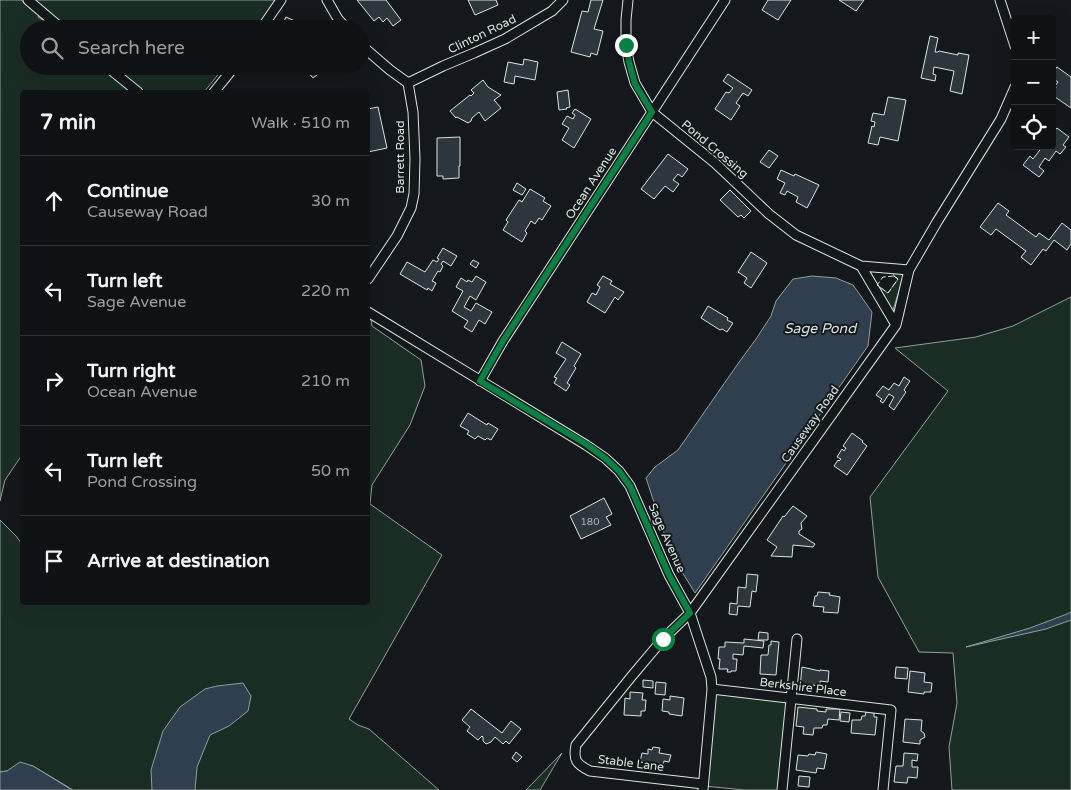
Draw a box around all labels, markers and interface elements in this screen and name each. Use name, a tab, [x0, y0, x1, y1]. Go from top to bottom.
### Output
street label: Clinton Road	[446, 12, 518, 56]
map controls	[1011, 15, 1056, 150]
button: +	[1011, 15, 1056, 60]
search box	[20, 20, 370, 75]
icon: search	[38, 34, 66, 62]
route end	[615, 34, 638, 57]
text: Search here	[78, 37, 185, 59]
button: −	[1011, 60, 1056, 105]
button: locate	[1011, 105, 1056, 150]
text: 7 min	[40, 110, 96, 135]
text: Walk · 510 m	[251, 113, 350, 133]
street label: Pond Crossing	[679, 117, 751, 181]
street label: Barrett Road	[393, 120, 407, 194]
street label: Ocean Avenue	[563, 144, 620, 222]
text: Continue	[87, 180, 169, 202]
icon: ahead	[40, 187, 68, 215]
text: 30 m	[311, 191, 350, 211]
text: Causeway Road	[87, 202, 208, 222]
text: Turn left	[87, 270, 163, 292]
icon: left	[40, 277, 68, 305]
text: 220 m	[301, 281, 350, 301]
text: Sage Avenue	[87, 292, 186, 312]
water label: Sage Pond	[784, 320, 858, 337]
text: Turn right	[87, 360, 175, 382]
icon: right	[40, 367, 68, 395]
text: 210 m	[301, 371, 350, 391]
text: Ocean Avenue	[87, 382, 197, 402]
street label: Causeway Road	[778, 383, 842, 465]
text: Turn left	[87, 450, 163, 472]
icon: left	[40, 457, 68, 485]
text: 50 m	[311, 461, 350, 481]
text: Pond Crossing	[87, 472, 197, 492]
street label: Sage Avenue	[645, 501, 689, 575]
house number: 180	[581, 516, 599, 528]
icon: arrive	[40, 547, 68, 575]
text: Arrive at destination	[87, 550, 270, 572]
route start	[652, 628, 675, 651]
street label: Berkshire Place	[759, 675, 847, 699]
street label: Stable Lane	[597, 752, 665, 774]

